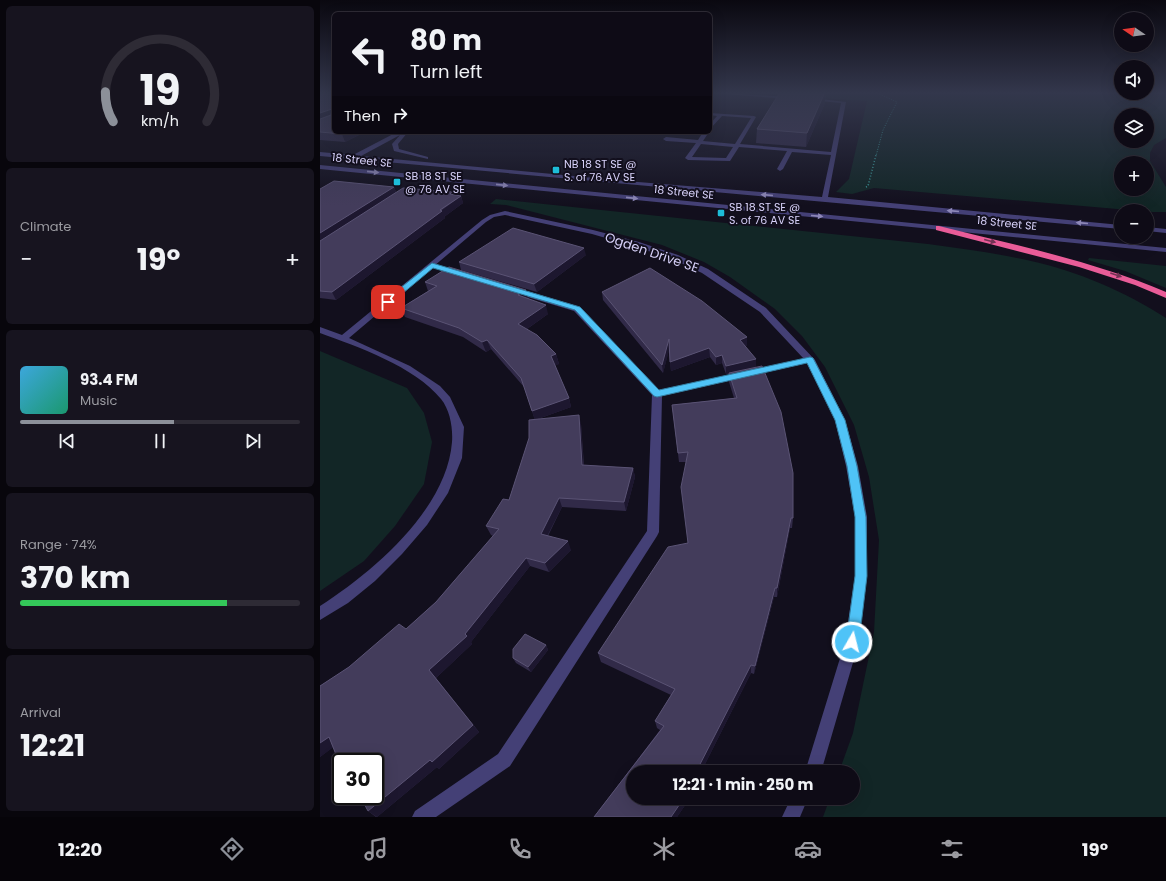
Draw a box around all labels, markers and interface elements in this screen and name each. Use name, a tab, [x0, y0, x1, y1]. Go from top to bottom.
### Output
north arrow	[1114, 12, 1154, 52]
map controls	[1114, 12, 1154, 244]
text: 80 m	[410, 21, 482, 60]
icon: left	[344, 28, 396, 80]
text: Turn left	[410, 59, 482, 84]
button: sound	[1114, 60, 1154, 100]
text: 19	[139, 61, 181, 120]
icon: right	[389, 104, 411, 126]
text: Then	[344, 105, 381, 126]
button: layers	[1114, 108, 1154, 148]
text: km/h	[141, 111, 179, 131]
street label: 18 Street SE	[331, 149, 393, 171]
place label: NB 18 ST SE @ S. of 76 AV SE	[564, 156, 636, 185]
button: +	[1114, 156, 1154, 196]
marker: NB 18 ST SE @ S. of 76 AV SE	[551, 165, 561, 175]
place label: SB 18 ST SE @ 76 AV SE	[405, 168, 465, 197]
one-way arrow	[367, 169, 379, 175]
marker: SB 18 ST SE @ 76 AV SE	[392, 177, 402, 187]
street label: 18 Street SE	[653, 181, 715, 203]
one-way arrow	[496, 182, 508, 188]
one-way arrow	[761, 191, 773, 198]
one-way arrow	[626, 195, 638, 201]
place label: SB 18 ST SE @ S. of 76 AV SE	[729, 199, 800, 228]
button: −	[1114, 204, 1154, 244]
marker: SB 18 ST SE @ S. of 76 AV SE	[716, 208, 726, 218]
one-way arrow	[947, 208, 959, 214]
street label: 18 Street SE	[976, 212, 1038, 234]
one-way arrow	[811, 213, 823, 219]
text: Climate	[20, 217, 71, 236]
one-way arrow	[1076, 220, 1088, 227]
street label: Ogden Drive SE	[602, 228, 701, 277]
text: 19°	[137, 238, 180, 281]
one-way arrow	[984, 239, 997, 245]
text: −	[20, 244, 32, 275]
text: +	[285, 244, 300, 275]
one-way arrow	[1110, 272, 1122, 278]
pin	[371, 285, 405, 319]
icon: arrive	[377, 291, 399, 313]
text: 93.4 FM	[80, 369, 138, 390]
text: Music	[80, 391, 117, 410]
icon: previous	[56, 430, 78, 452]
icon: pause	[149, 430, 171, 452]
icon: next	[242, 430, 264, 452]
text: Range · 74%	[20, 535, 97, 554]
text: 370 km	[20, 556, 130, 599]
position arrow	[831, 621, 873, 663]
text: Arrival	[20, 703, 61, 722]
text: 12:21	[20, 724, 85, 767]
speed limit sign: 30	[332, 753, 384, 805]
text: 12:21 · 1 min · 250 m	[673, 774, 813, 795]
icon: directions	[218, 835, 246, 863]
icon: music	[362, 835, 390, 863]
icon: phone	[506, 835, 534, 863]
icon: climate	[650, 835, 678, 863]
icon: car	[794, 835, 822, 863]
icon: filters	[938, 835, 966, 863]
text: 12:20	[58, 837, 102, 862]
text: 19°	[1082, 837, 1108, 862]

